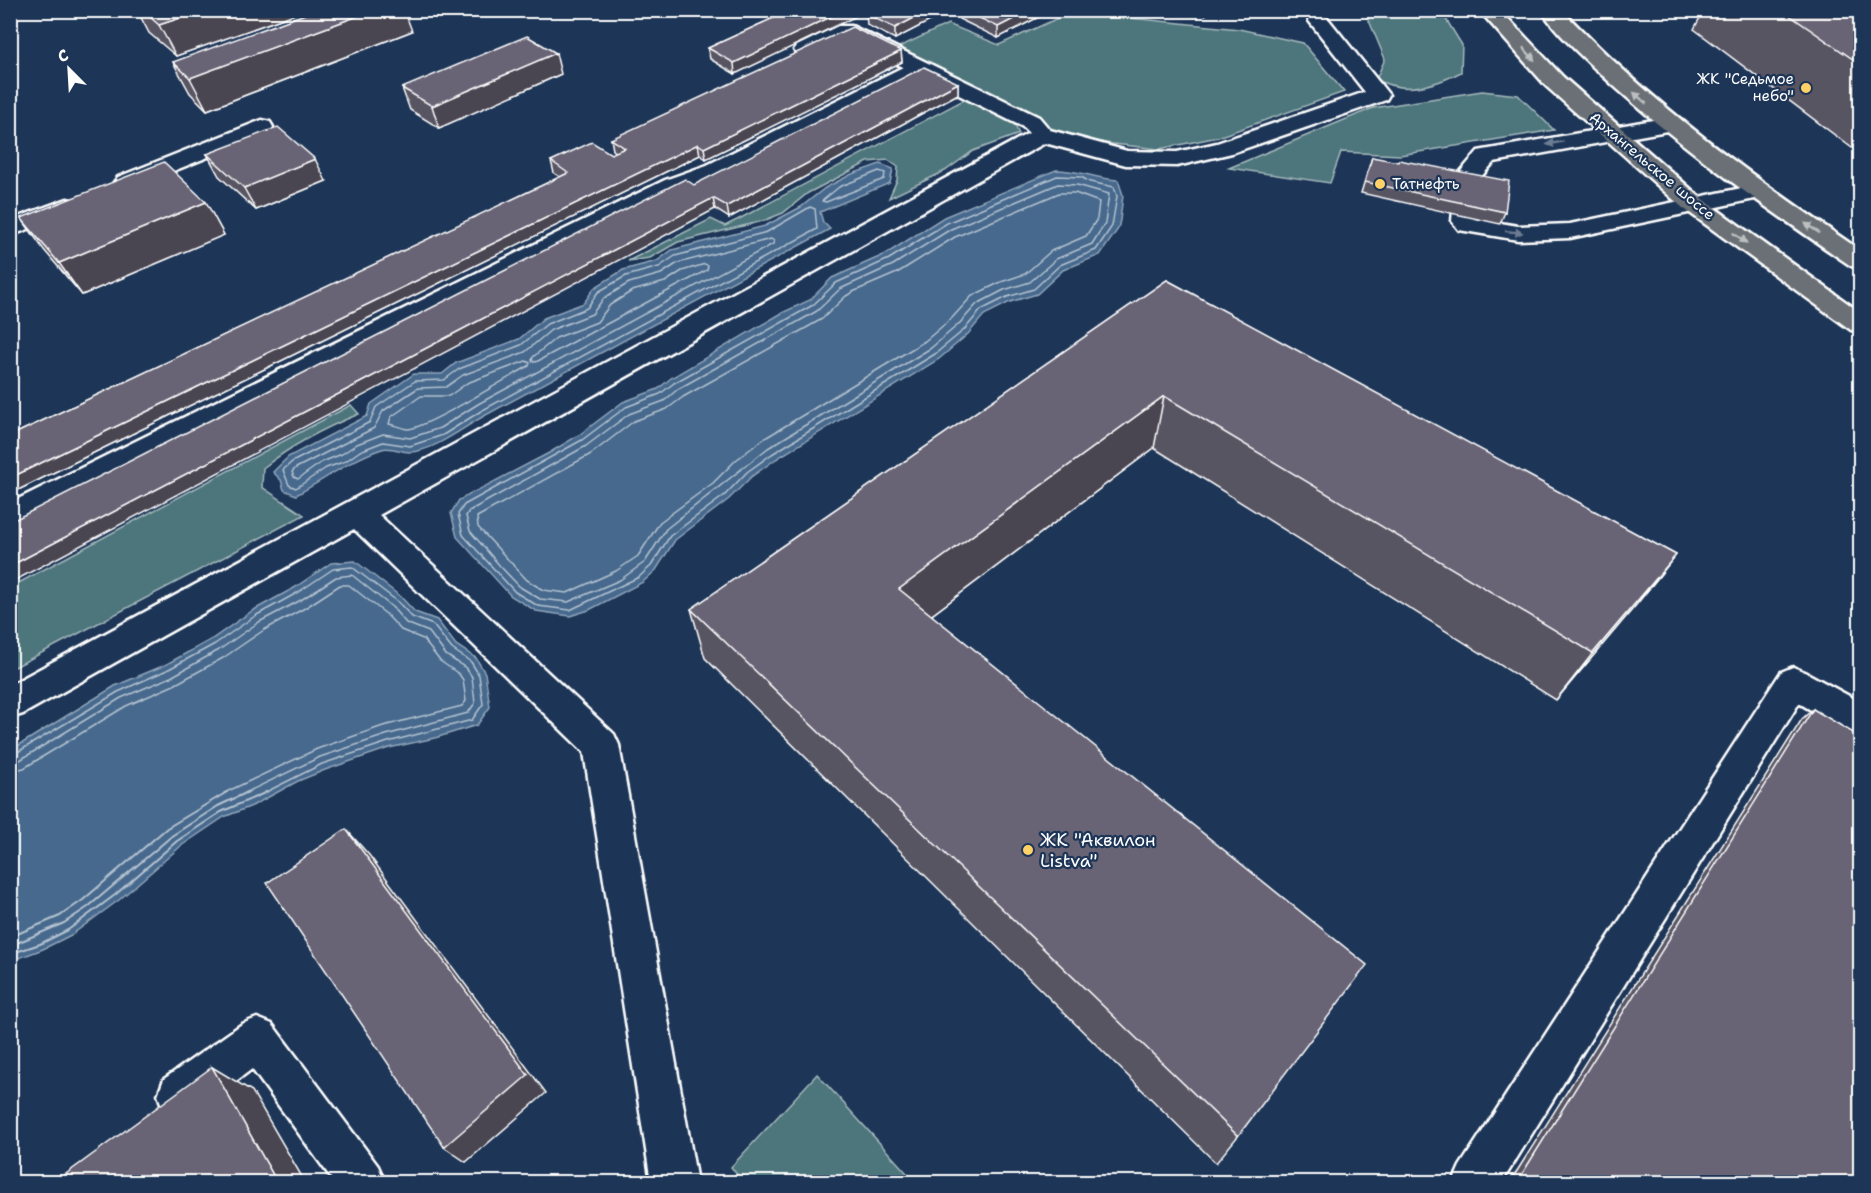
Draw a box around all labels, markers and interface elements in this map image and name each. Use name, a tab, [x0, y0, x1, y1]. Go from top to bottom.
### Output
north arrow	[39, 39, 99, 99]
text: С	[54, 44, 72, 67]
one-way arrow	[1522, 46, 1536, 61]
place label: ЖК "Седьмое небо"	[1697, 69, 1794, 106]
marker: ЖК "Седьмое небо"	[1799, 81, 1813, 95]
one-way arrow	[1633, 92, 1648, 105]
street label: Архангельское шоссе	[1585, 107, 1719, 225]
one-way arrow	[1545, 139, 1564, 148]
place label: Татнефть	[1392, 174, 1460, 194]
marker: Татнефть	[1373, 177, 1387, 191]
one-way arrow	[1803, 223, 1820, 234]
one-way arrow	[1505, 227, 1524, 237]
one-way arrow	[1731, 232, 1747, 244]
place label: ЖК "Аквилон Listva"	[1040, 828, 1156, 873]
marker: ЖК "Аквилон Listva"	[1021, 843, 1035, 857]

